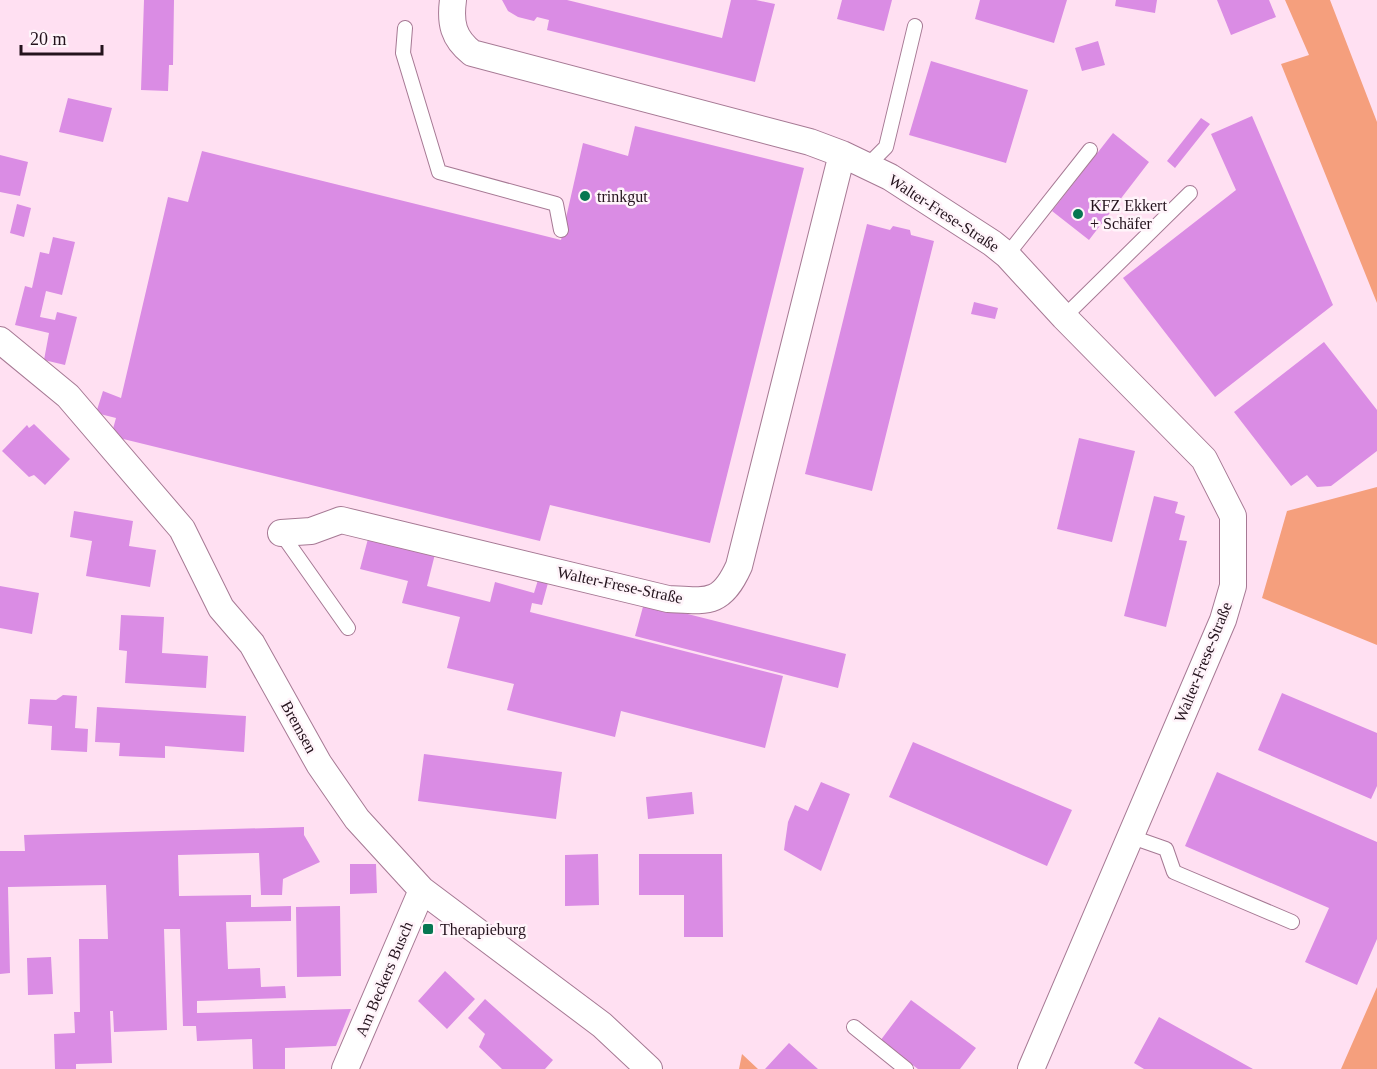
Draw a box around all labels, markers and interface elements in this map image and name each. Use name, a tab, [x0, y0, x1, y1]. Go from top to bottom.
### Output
scale bar	[21, 18, 102, 56]
text: 20 m	[30, 29, 67, 49]
street label: Walter-Frese-Straße	[886, 171, 1002, 255]
place label: trinkgut	[597, 188, 648, 206]
marker: trinkgut	[578, 189, 592, 203]
place label: KFZ Ekkert + Schäfer	[1090, 197, 1167, 232]
marker: KFZ Ekkert + Schäfer	[1071, 207, 1085, 221]
street label: Walter-Frese-Straße	[556, 563, 684, 607]
street label: Walter-Frese-Straße	[1171, 599, 1235, 725]
street label: Bremsen	[278, 698, 320, 756]
street label: Am Beckers Busch	[352, 919, 416, 1039]
place label: Therapieburg	[440, 921, 526, 939]
marker: Therapieburg	[421, 922, 435, 936]

